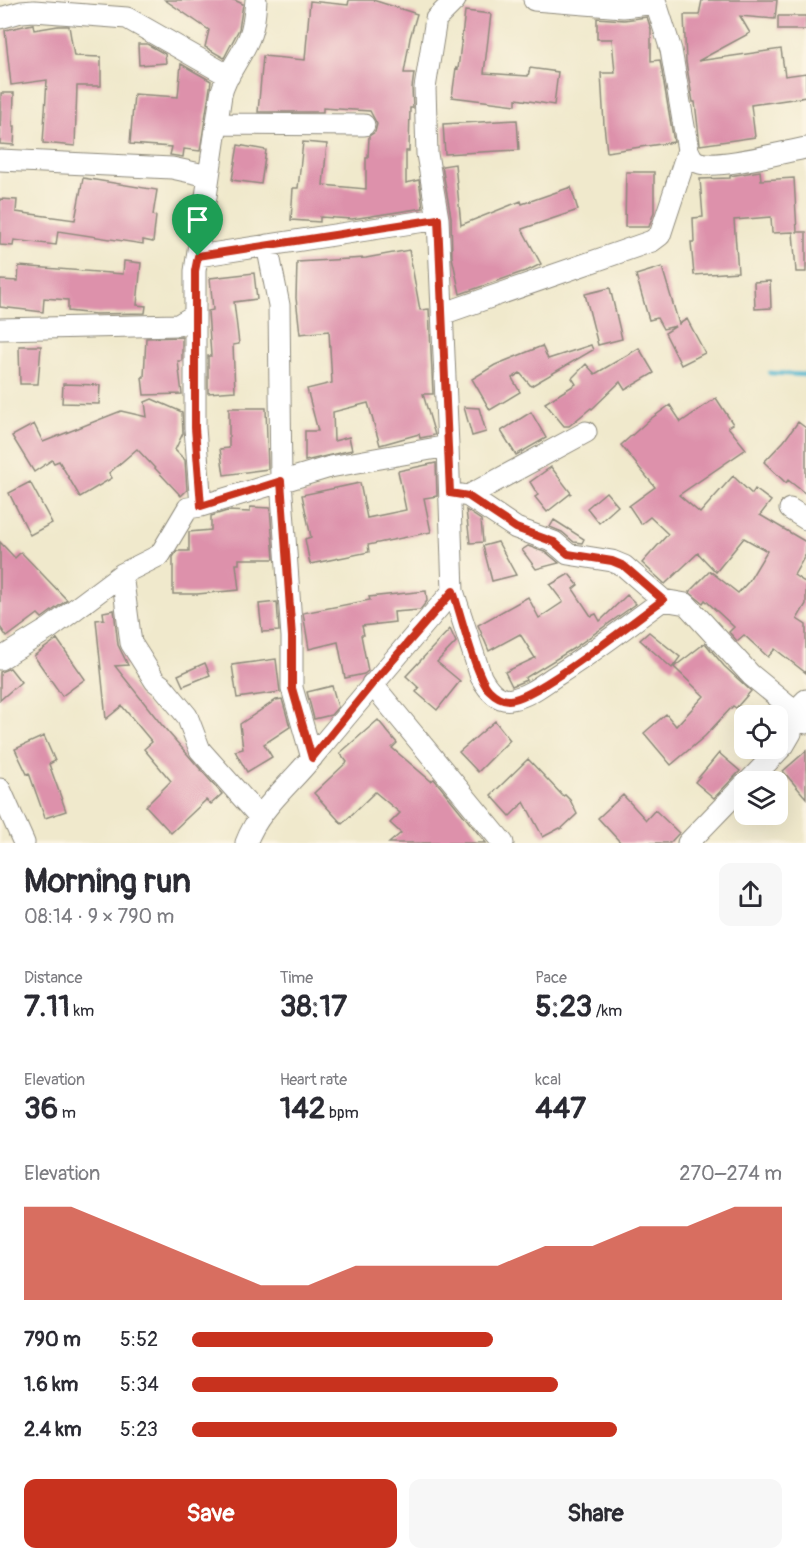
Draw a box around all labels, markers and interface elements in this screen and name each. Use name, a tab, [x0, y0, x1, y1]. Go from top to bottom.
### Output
pin	[172, 194, 223, 256]
icon: arrive	[181, 203, 214, 236]
map controls	[734, 705, 788, 825]
button: locate	[734, 705, 788, 759]
button: layers	[734, 771, 788, 825]
text: Morning run	[24, 861, 191, 902]
button: share	[719, 863, 782, 926]
text: 08:14 · 9 × 790 m	[24, 904, 174, 929]
text: Distance	[24, 968, 83, 988]
text: Time	[280, 968, 313, 988]
text: Pace	[535, 968, 567, 988]
text: 7.11	[24, 988, 70, 1025]
text: 38:17	[280, 988, 347, 1025]
text: 5:23	[535, 988, 592, 1025]
text: km	[70, 1001, 94, 1021]
text: /km	[592, 1001, 622, 1021]
text: Elevation	[24, 1070, 85, 1090]
text: Heart rate	[280, 1070, 347, 1090]
text: kcal	[535, 1070, 561, 1090]
text: 36	[24, 1090, 58, 1127]
text: 142	[280, 1090, 326, 1127]
text: 447	[535, 1090, 586, 1127]
text: m	[58, 1103, 76, 1123]
text: bpm	[326, 1103, 359, 1123]
text: Elevation	[24, 1161, 100, 1186]
text: 270–274 m	[679, 1161, 782, 1186]
text: 790 m	[24, 1327, 81, 1352]
text: 5:52	[120, 1327, 158, 1352]
text: 1.6 km	[24, 1372, 78, 1397]
text: 5:34	[120, 1372, 159, 1397]
text: 2.4 km	[24, 1417, 82, 1442]
text: 5:23	[120, 1417, 158, 1442]
button: Save	[24, 1479, 397, 1548]
button: Share	[409, 1479, 782, 1548]

